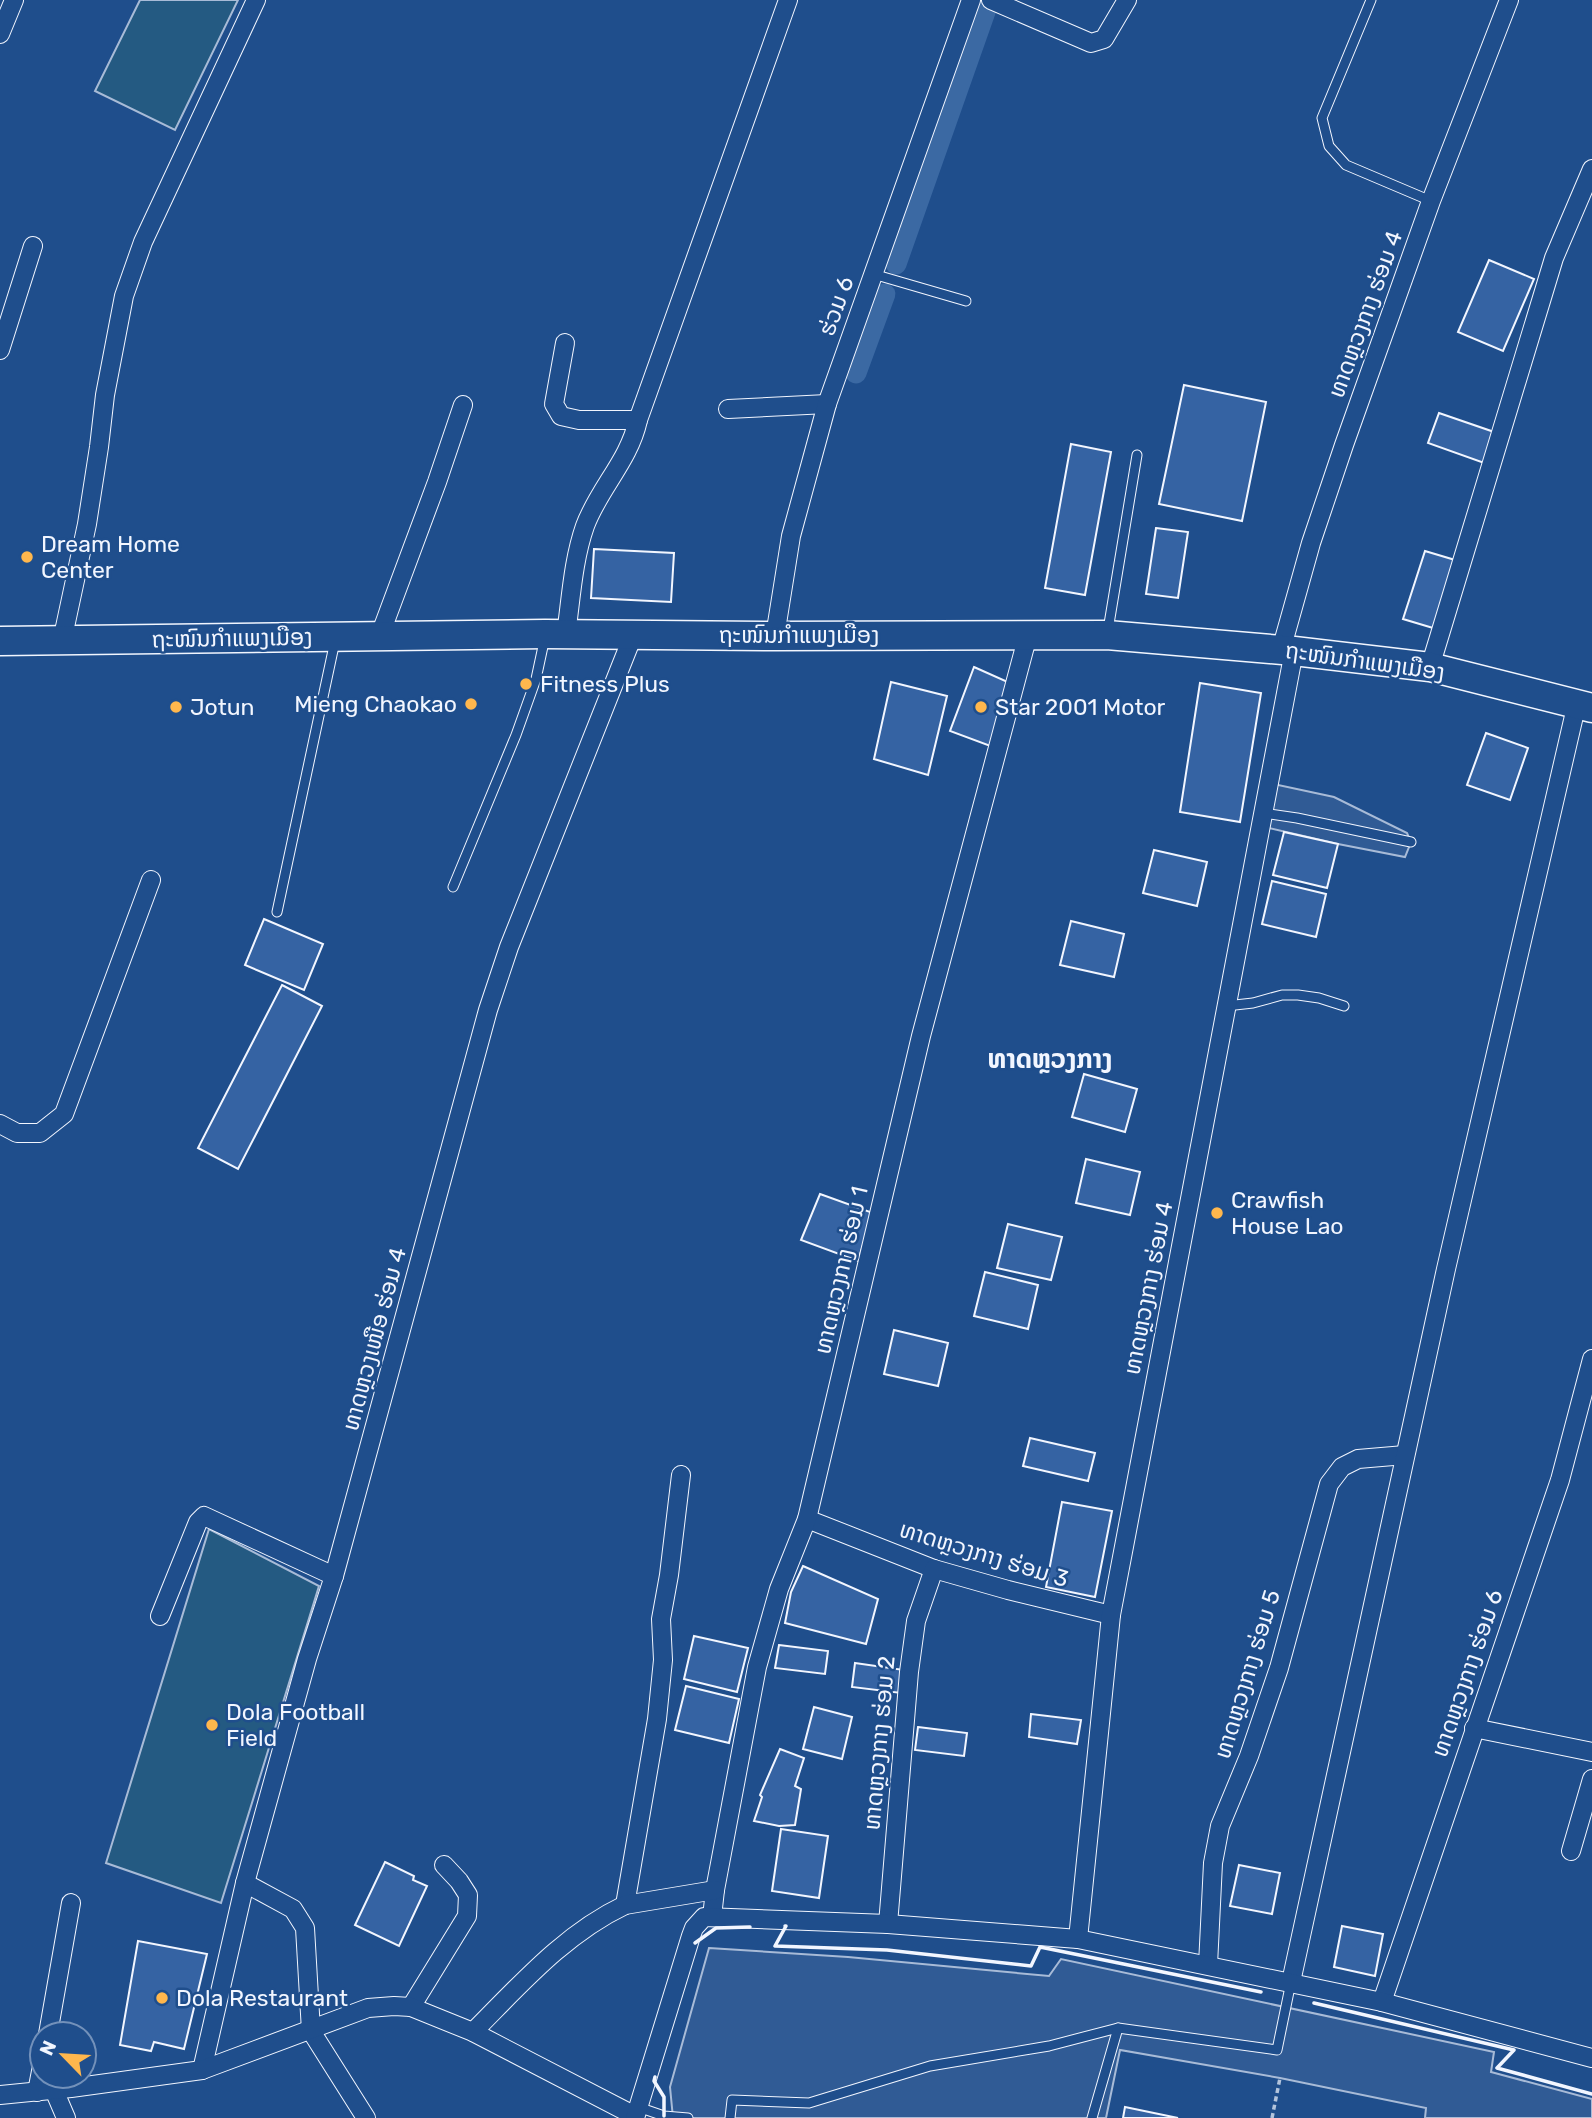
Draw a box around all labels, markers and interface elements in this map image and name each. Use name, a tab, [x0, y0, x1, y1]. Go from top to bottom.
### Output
street label: ທາດຫຼວງກາງ ຮ່ອມ 4	[1322, 227, 1408, 401]
street label: ຮ່ວມ 6	[812, 272, 860, 340]
place label: Dream Home Center	[41, 530, 180, 584]
marker: Dream Home Center	[19, 549, 35, 565]
street label: ຖະໜົນກຳແພງເມືອງ	[718, 621, 880, 649]
street label: ຖະໜົນກຳແພງເມືອງ	[151, 623, 313, 653]
street label: ຖະໜົນກຳແພງເມືອງ	[1283, 636, 1447, 686]
place label: Fitness Plus	[540, 670, 670, 698]
marker: Fitness Plus	[518, 676, 534, 692]
place label: Mieng Chaokao	[294, 690, 457, 718]
place label: Jotun	[190, 693, 254, 721]
place label: Star 2001 Motor	[995, 693, 1166, 721]
marker: Mieng Chaokao	[463, 696, 479, 712]
marker: Jotun	[168, 699, 184, 715]
marker: Star 2001 Motor	[973, 699, 989, 715]
district label: ທາດຫຼວງກາງ	[988, 1044, 1112, 1075]
street label: ທາດຫຼວງກາງ ຮ່ອມ 1	[808, 1183, 874, 1357]
place label: Crawfish House Lao	[1231, 1186, 1344, 1240]
street label: ທາດຫຼວງກາງ ຮ່ອມ 4	[1118, 1199, 1178, 1377]
marker: Crawfish House Lao	[1209, 1205, 1225, 1221]
street label: ທາດຫຼວງເໜືອ ຮ່ອມ 4	[336, 1244, 412, 1434]
street label: ທາດຫຼວງກາງ ຮ່ອມ 3	[896, 1515, 1072, 1593]
street label: ທາດຫຼວງກາງ ຮ່ອມ 5	[1208, 1586, 1286, 1762]
street label: ທາດຫຼວງກາງ ຮ່ອມ 6	[1425, 1586, 1509, 1760]
street label: ທາດຫຼວງກາງ ຮ່ອມ 2	[857, 1655, 901, 1831]
place label: Dola Football Field	[226, 1698, 365, 1752]
marker: Dola Football Field	[204, 1717, 220, 1733]
place label: Dola Restaurant	[176, 1984, 348, 2012]
marker: Dola Restaurant	[154, 1990, 170, 2006]
north arrow	[28, 2020, 98, 2090]
text: N	[35, 2037, 61, 2059]

